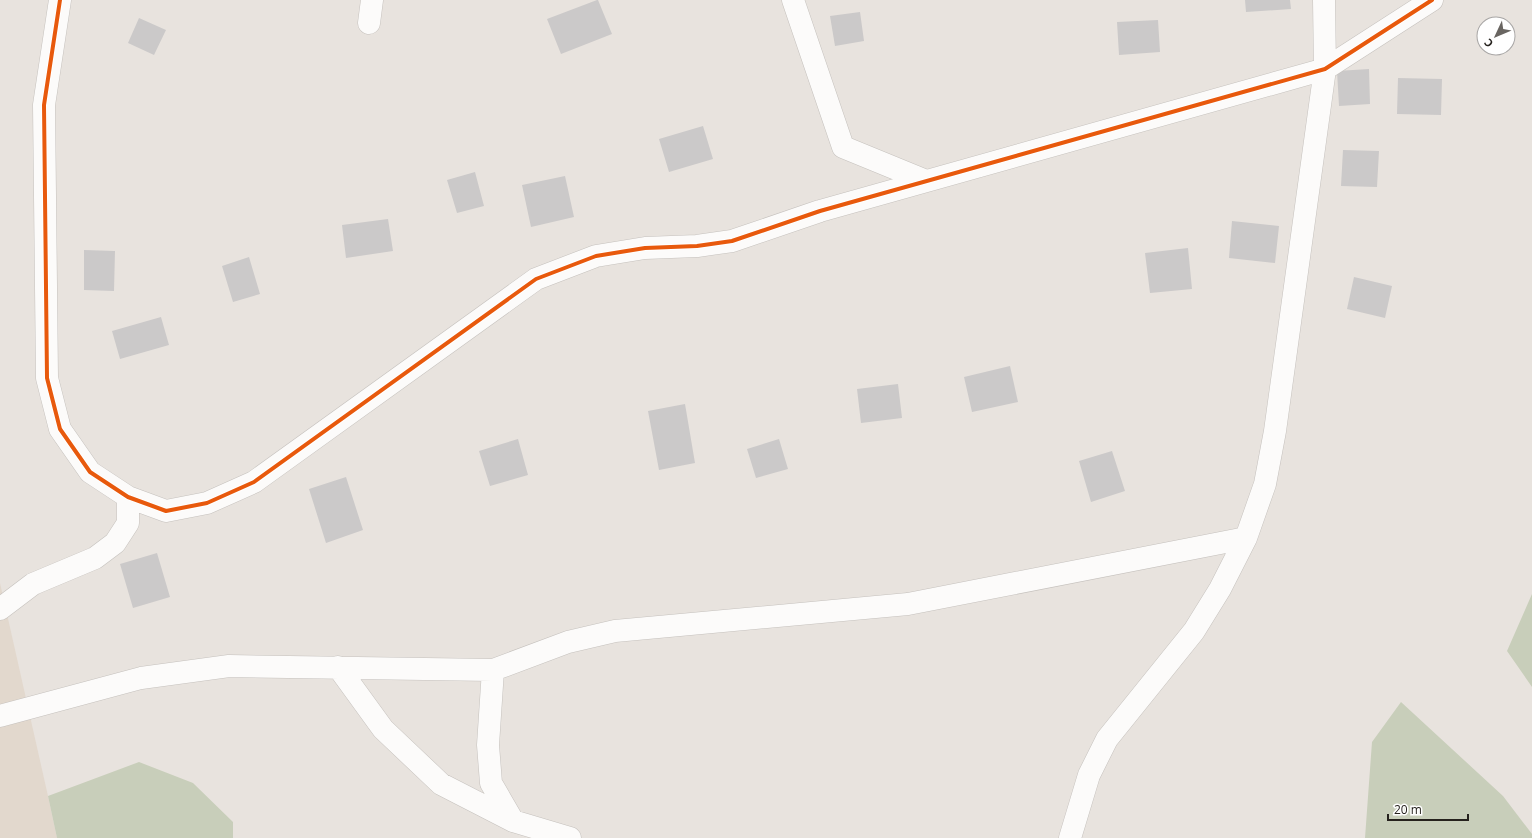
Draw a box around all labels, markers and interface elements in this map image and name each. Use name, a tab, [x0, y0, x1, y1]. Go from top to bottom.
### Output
north arrow	[1476, 16, 1516, 56]
text: С	[1481, 36, 1496, 51]
scale bar	[1388, 796, 1468, 822]
text: 20 m	[1394, 801, 1422, 818]

